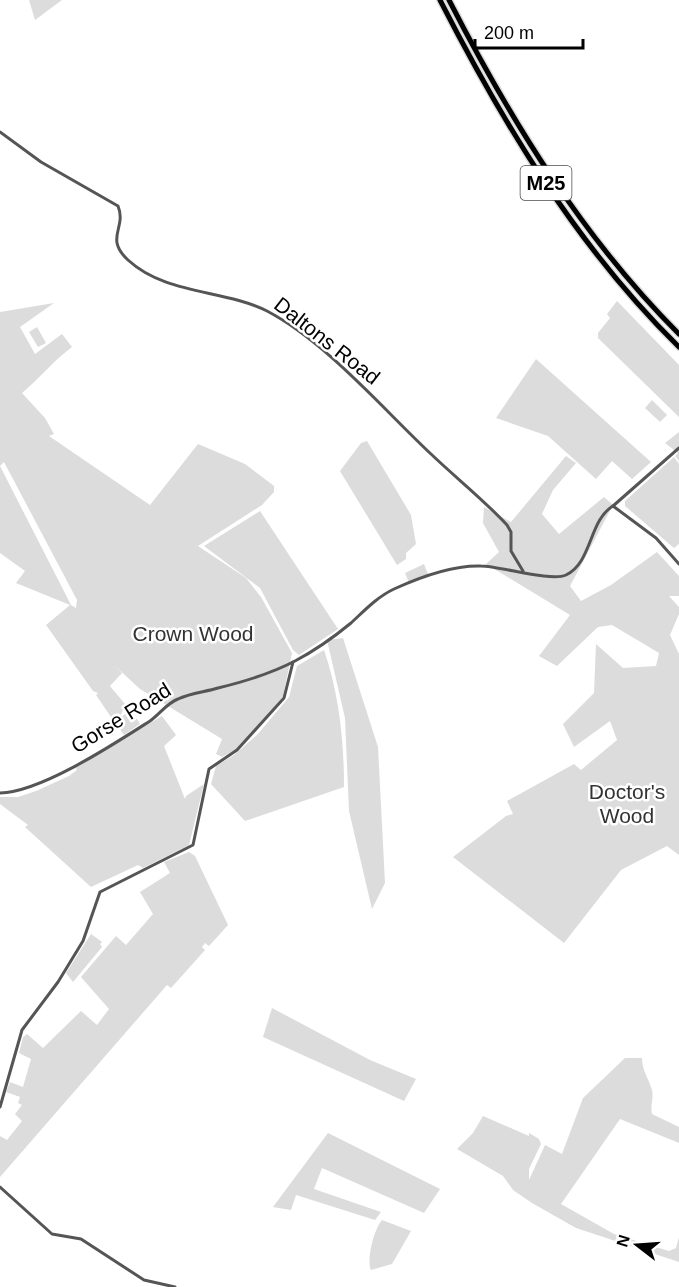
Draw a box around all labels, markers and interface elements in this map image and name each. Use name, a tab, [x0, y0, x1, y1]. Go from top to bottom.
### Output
scale bar	[475, 12, 583, 50]
text: 200 m	[484, 23, 534, 43]
road number: M25	[520, 166, 572, 200]
street label: Daltons Road	[270, 292, 385, 389]
park label: Crown Wood	[133, 622, 254, 645]
street label: Gorse Road	[67, 678, 175, 757]
park label: Doctor's Wood	[589, 780, 665, 827]
north arrow	[607, 1215, 667, 1275]
text: N	[613, 1233, 633, 1249]

